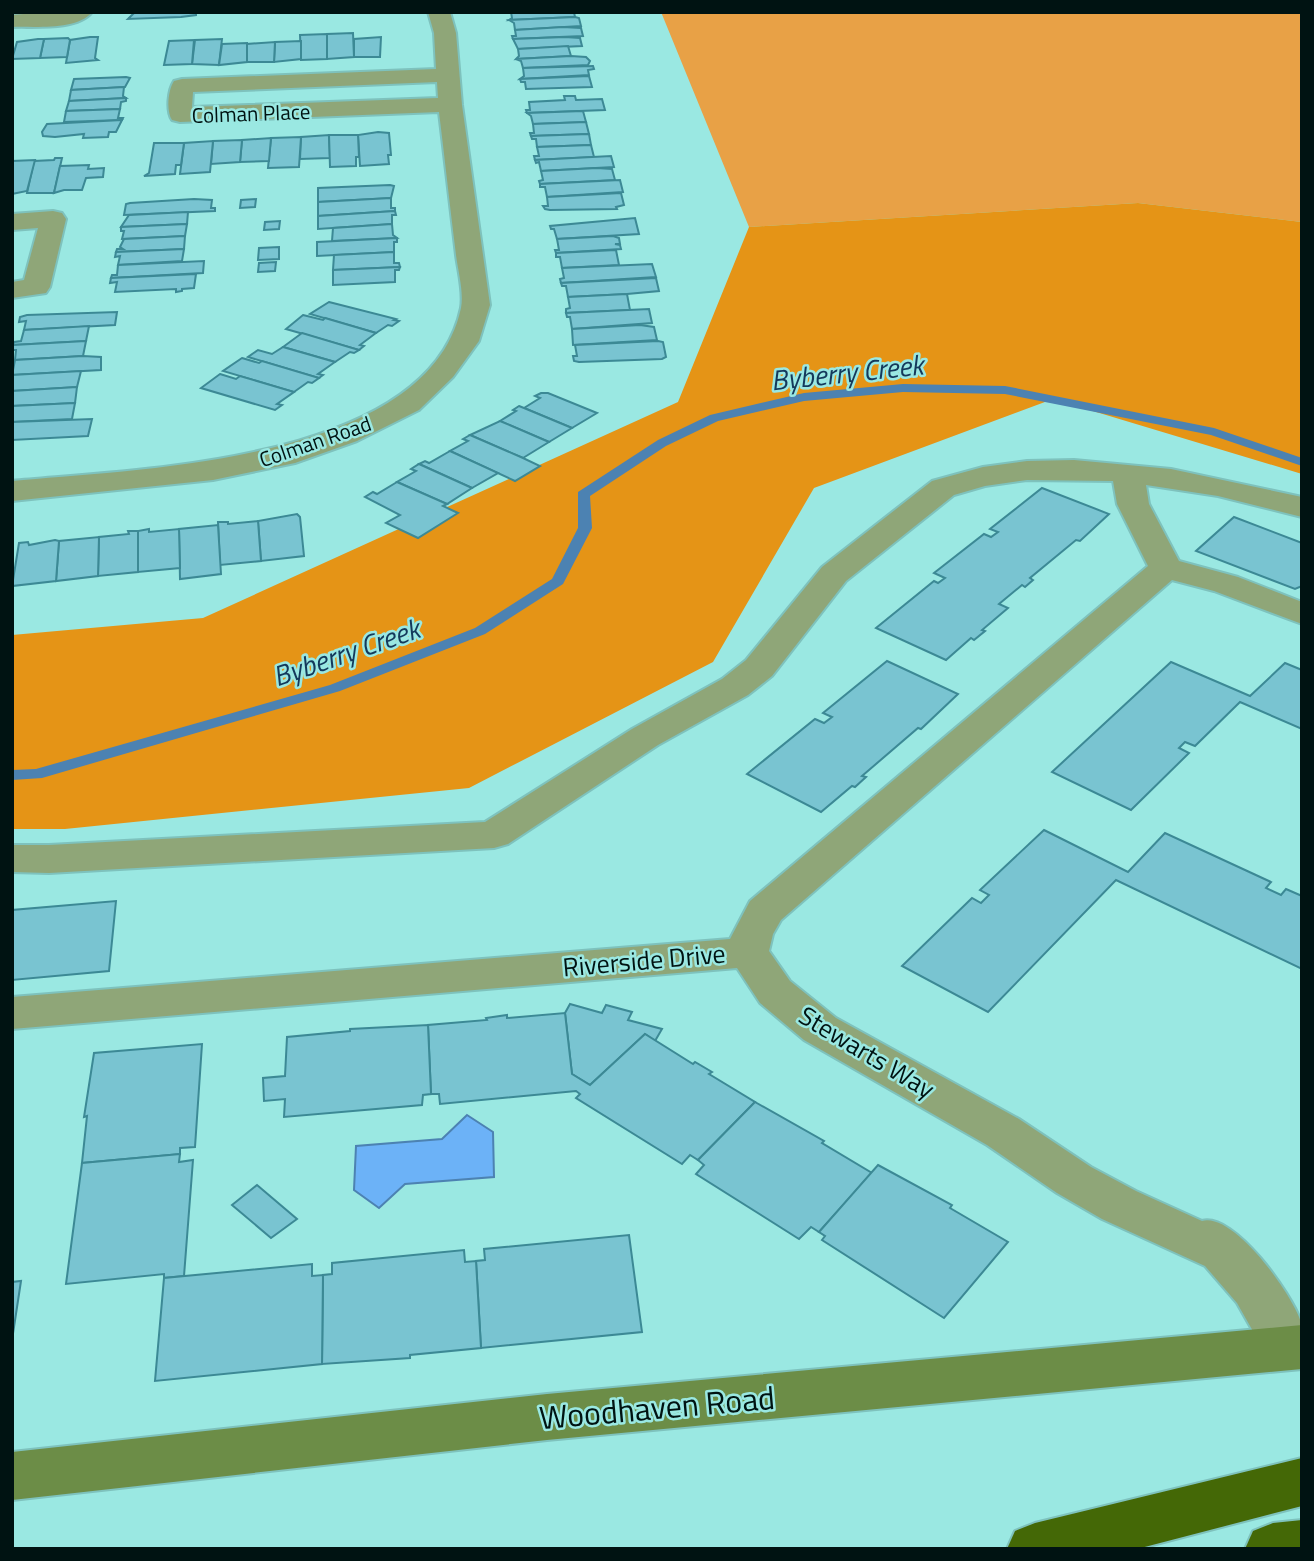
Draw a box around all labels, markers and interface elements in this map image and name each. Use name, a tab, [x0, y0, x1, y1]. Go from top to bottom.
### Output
street label: Colman Place	[191, 95, 311, 131]
water label: Byberry Creek	[769, 342, 929, 401]
street label: Colman Road	[255, 407, 375, 475]
water label: Byberry Creek	[267, 606, 429, 697]
street label: Riverside Drive	[561, 933, 727, 987]
street label: Stewarts Way	[791, 996, 943, 1108]
street label: Woodhaven Road	[537, 1373, 777, 1441]

